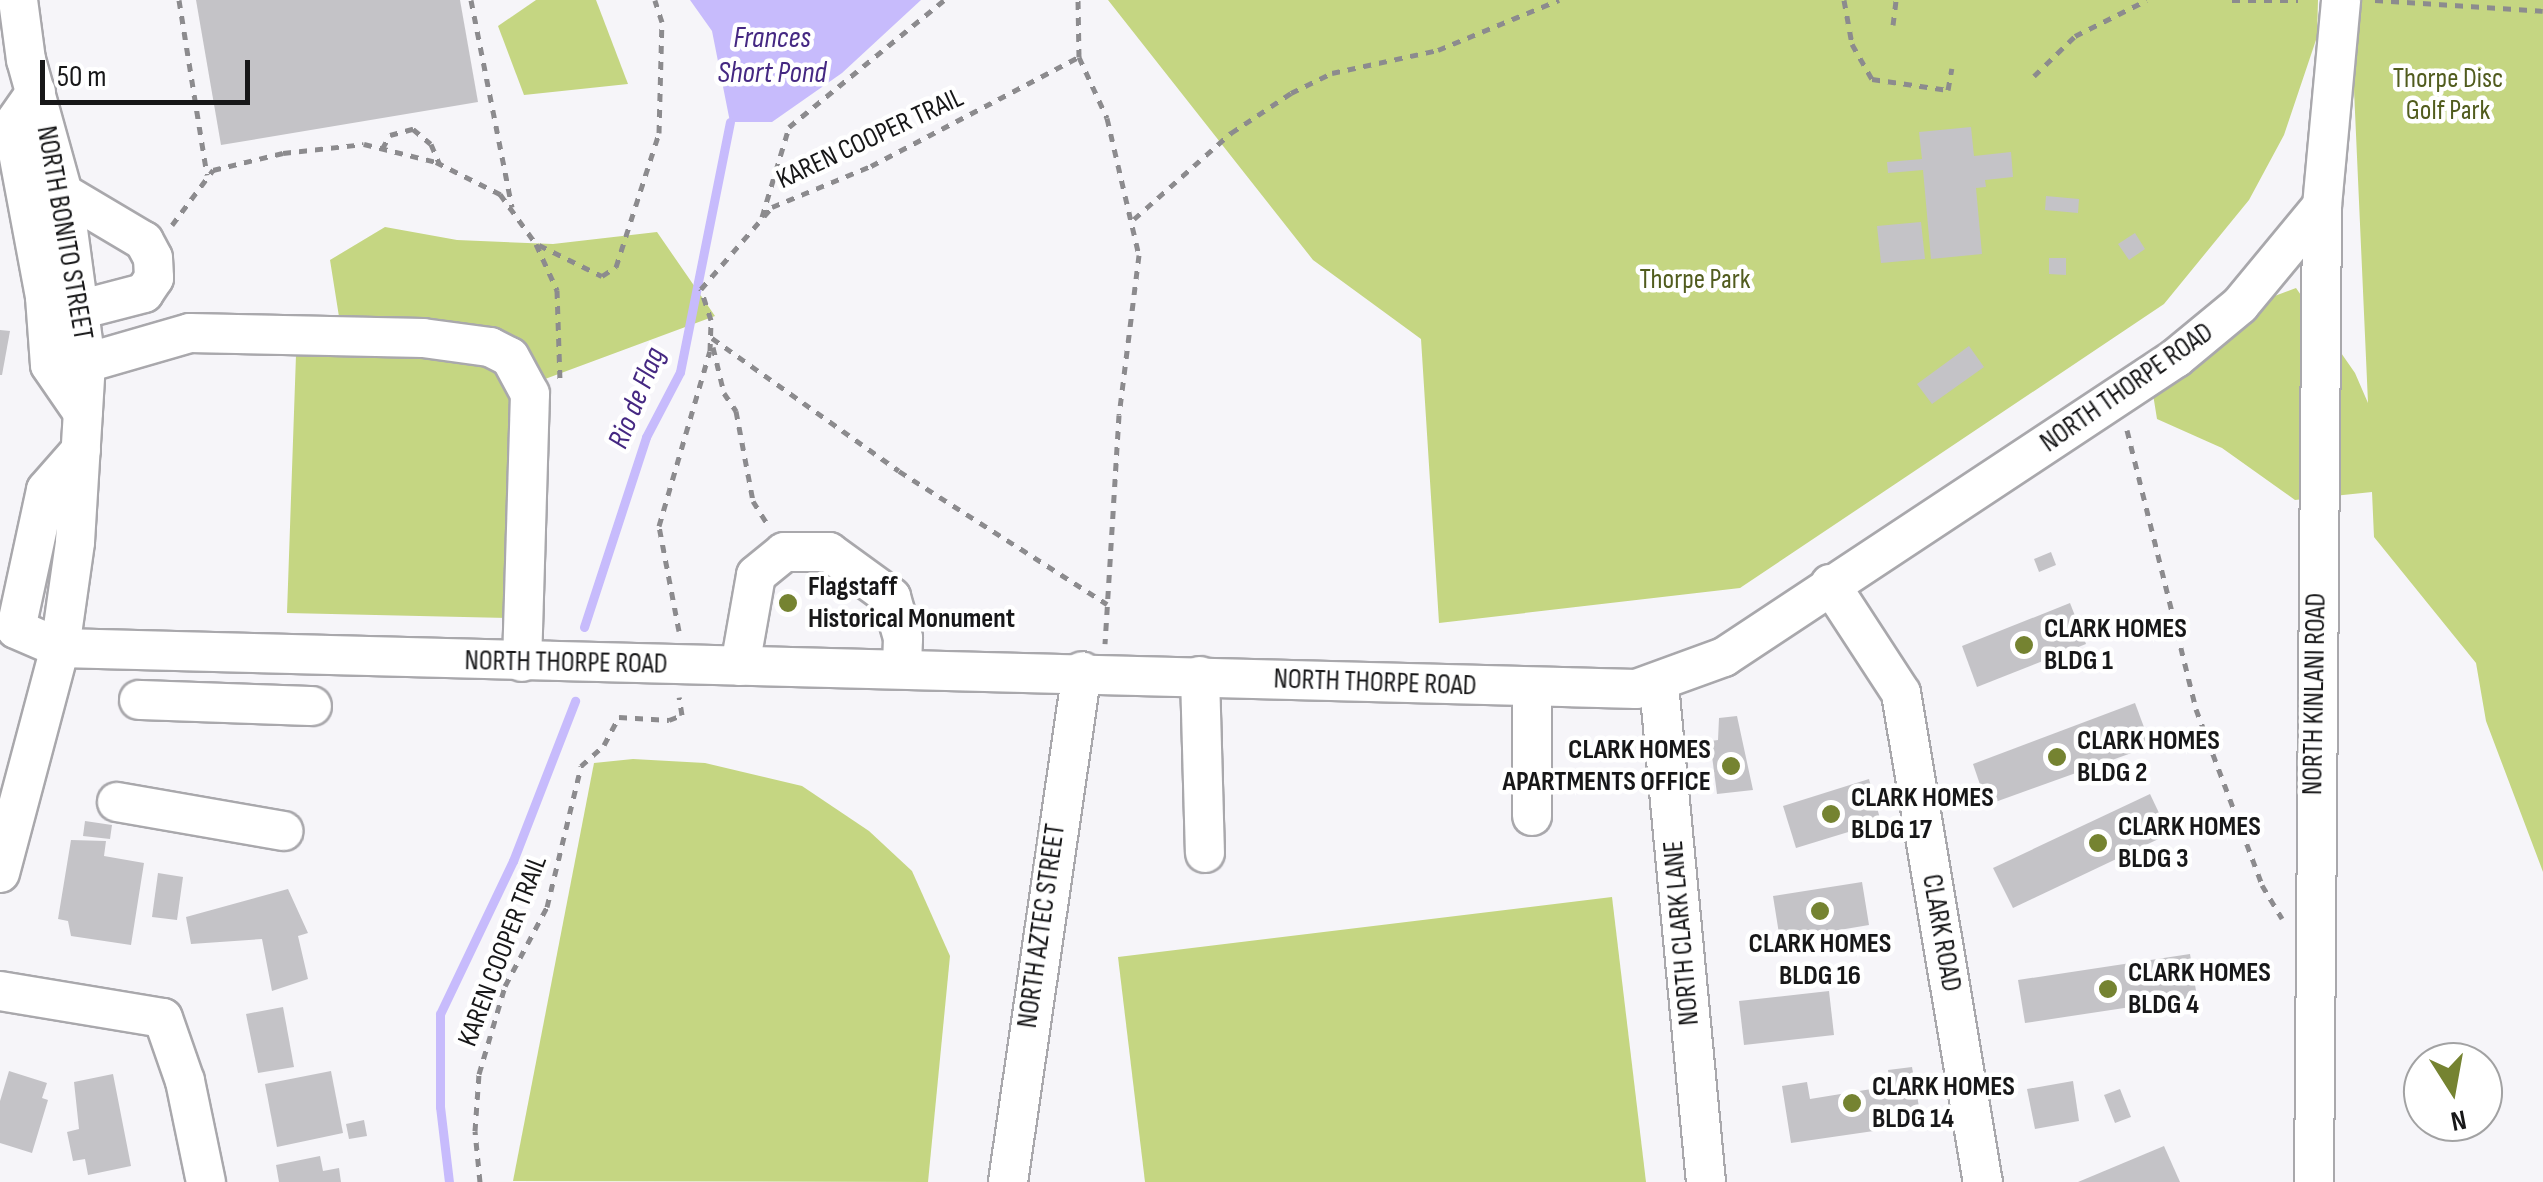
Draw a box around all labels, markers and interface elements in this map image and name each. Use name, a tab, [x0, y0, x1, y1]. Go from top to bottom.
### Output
water label: Frances Short Pond	[717, 20, 827, 90]
scale bar	[45, 40, 255, 102]
text: 50 m	[57, 59, 106, 95]
park label: Thorpe Disc Golf Park	[2393, 62, 2503, 128]
street label: KAREN COOPER TRAIL	[771, 81, 969, 197]
street label: NORTH BONITO STREET	[29, 123, 99, 343]
park label: Thorpe Park	[1639, 263, 1751, 297]
street label: NORTH THORPE ROAD	[2034, 316, 2220, 460]
water label: Rio de Flag	[601, 342, 673, 454]
place label: Flagstaff Historical Monument	[808, 570, 1015, 636]
marker: Flagstaff Historical Monument	[777, 592, 799, 614]
street label: NORTH KINLANI ROAD	[2296, 593, 2334, 795]
place label: CLARK HOMES BLDG 1	[2044, 612, 2187, 678]
marker: CLARK HOMES BLDG 1	[2013, 634, 2035, 656]
street label: NORTH THORPE ROAD	[464, 644, 668, 682]
street label: NORTH THORPE ROAD	[1273, 663, 1477, 703]
place label: CLARK HOMES BLDG 2	[2077, 724, 2220, 790]
place label: CLARK HOMES APARTMENTS OFFICE	[1503, 733, 1711, 799]
marker: CLARK HOMES BLDG 2	[2046, 746, 2068, 768]
marker: CLARK HOMES APARTMENTS OFFICE	[1720, 755, 1742, 777]
place label: CLARK HOMES BLDG 17	[1851, 781, 1994, 847]
marker: CLARK HOMES BLDG 17	[1820, 803, 1842, 825]
place label: CLARK HOMES BLDG 3	[2118, 810, 2261, 876]
street label: NORTH AZTEC STREET	[1011, 822, 1073, 1030]
marker: CLARK HOMES BLDG 3	[2087, 832, 2109, 854]
street label: NORTH CLARK LANE	[1657, 839, 1707, 1027]
street label: KAREN COOPER TRAIL	[451, 851, 555, 1051]
street label: CLARK ROAD	[1914, 872, 1968, 994]
marker: CLARK HOMES BLDG 16	[1809, 900, 1831, 922]
place label: CLARK HOMES BLDG 16	[1749, 927, 1891, 993]
place label: CLARK HOMES BLDG 4	[2128, 956, 2271, 1022]
marker: CLARK HOMES BLDG 4	[2097, 978, 2119, 1000]
north arrow	[2403, 1042, 2503, 1142]
place label: CLARK HOMES BLDG 14	[1872, 1070, 2015, 1136]
marker: CLARK HOMES BLDG 14	[1841, 1092, 1863, 1114]
text: N	[2448, 1102, 2469, 1138]

